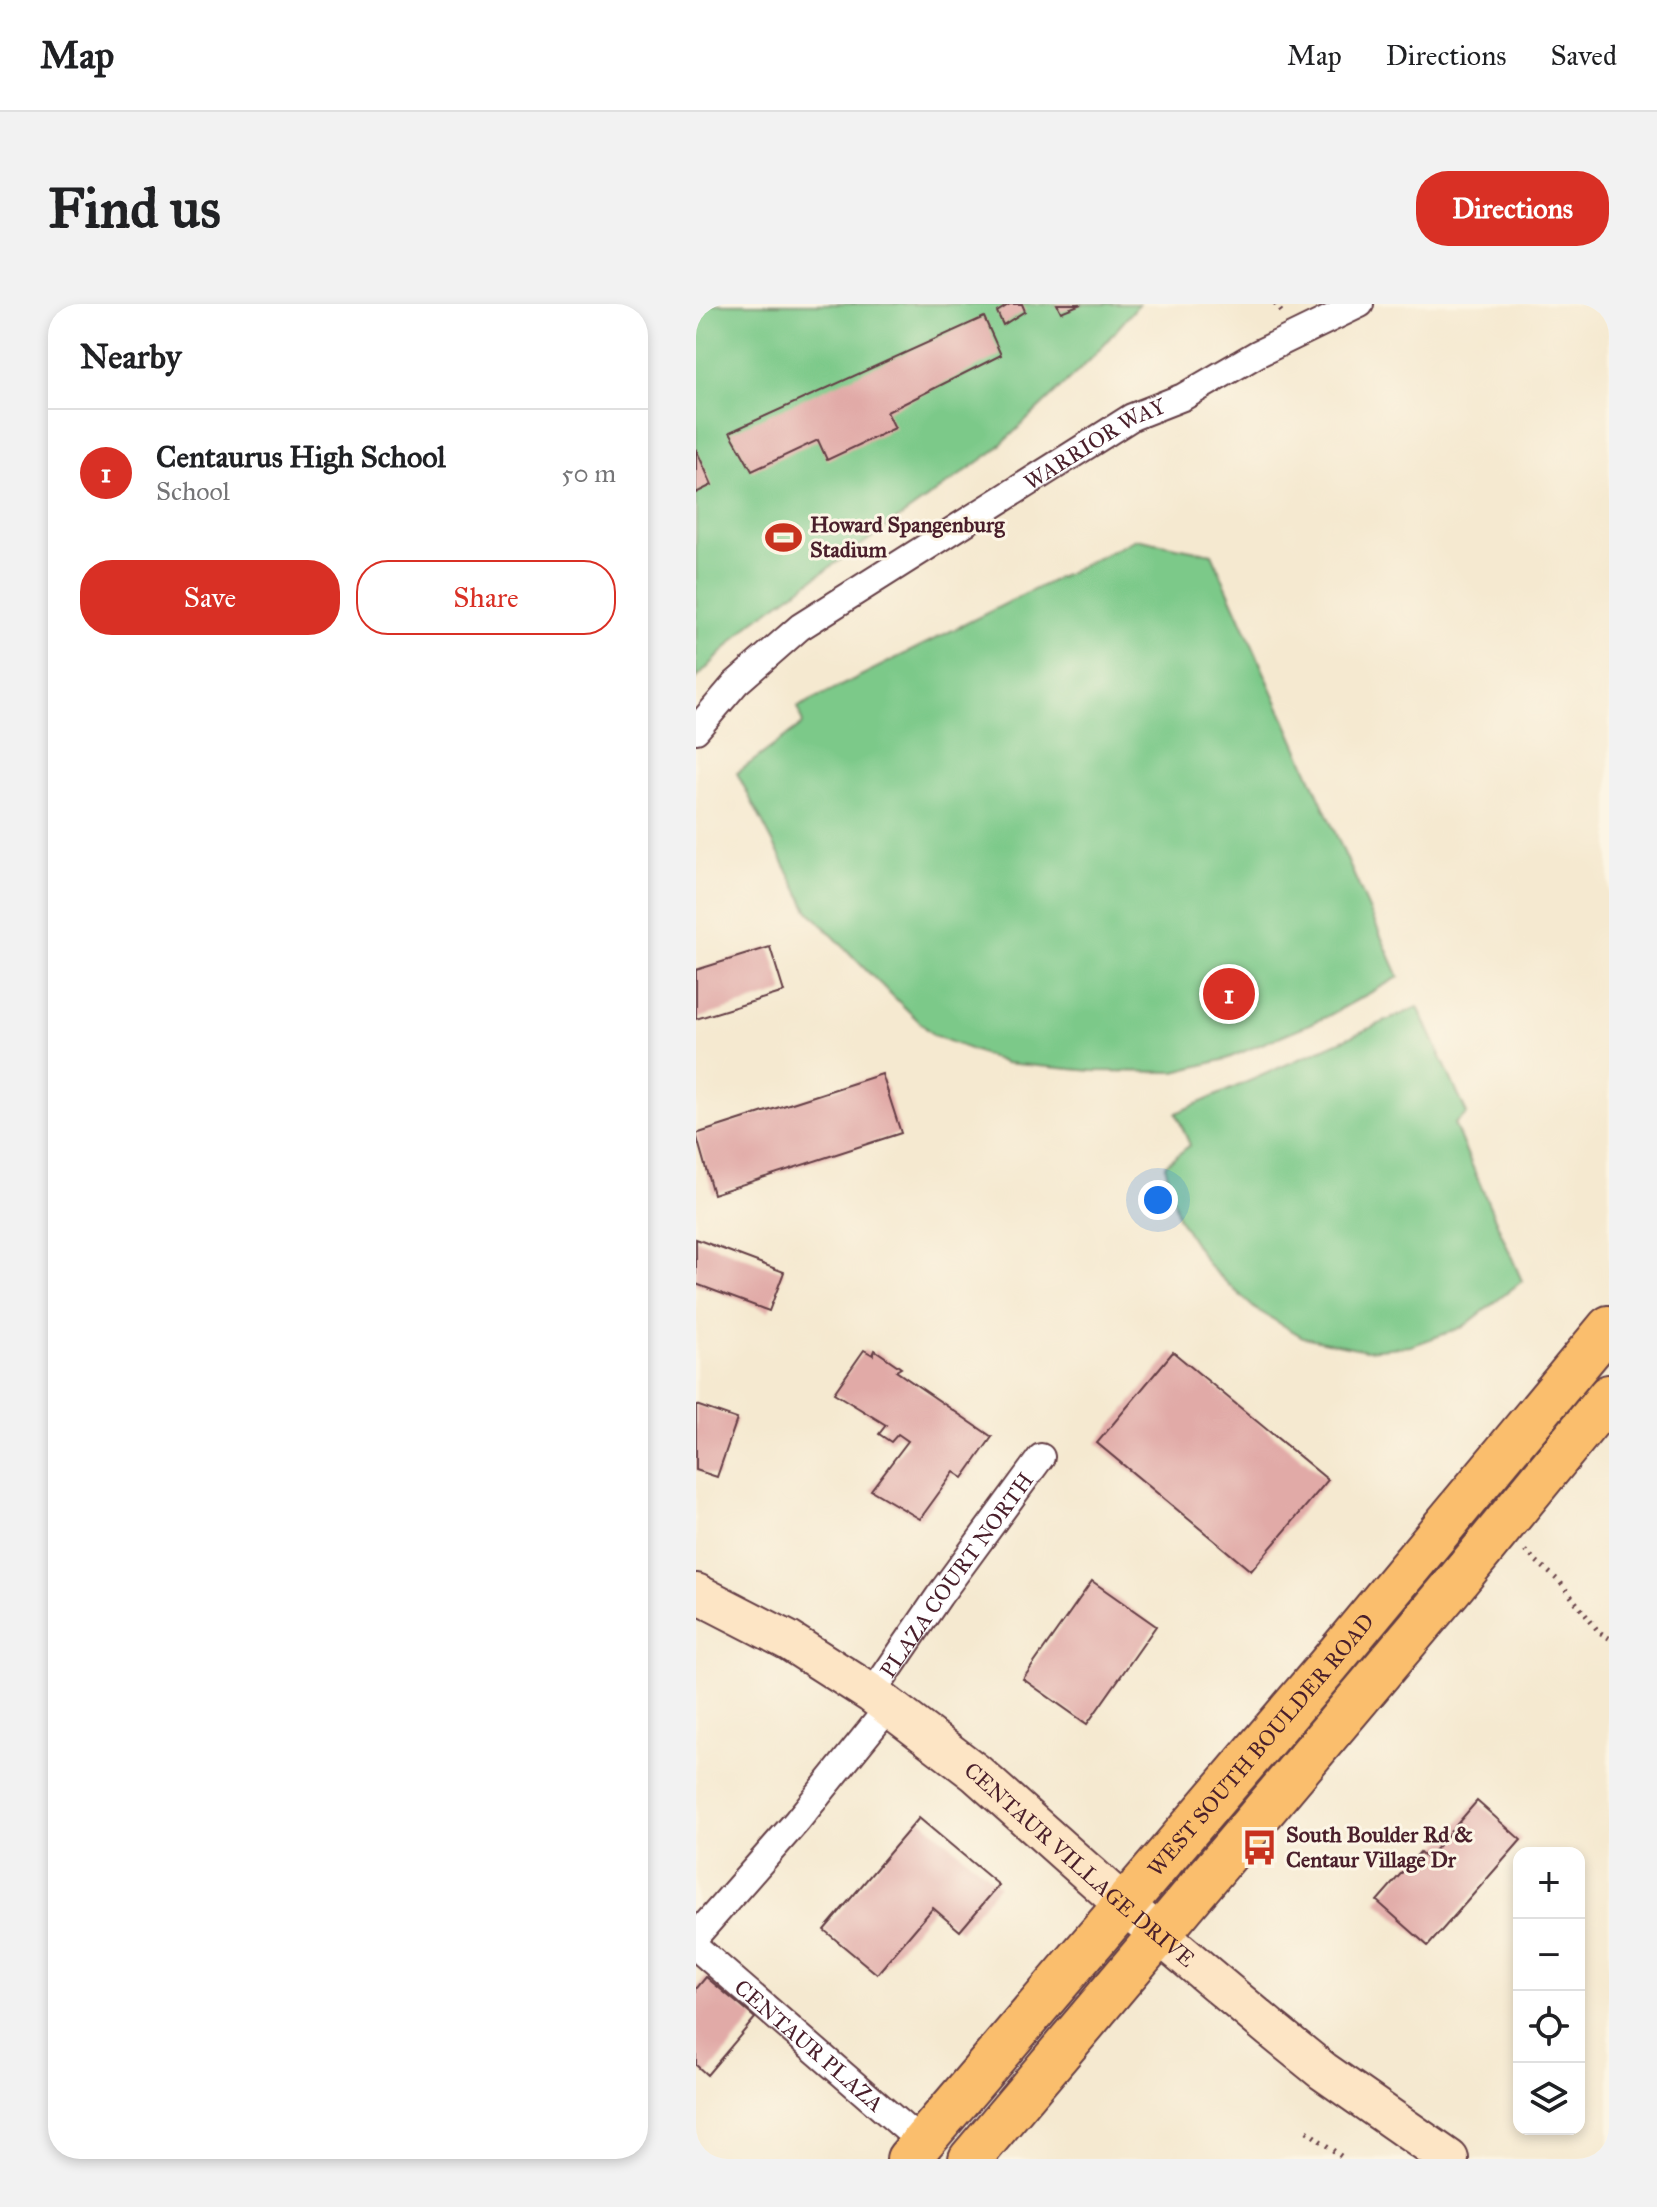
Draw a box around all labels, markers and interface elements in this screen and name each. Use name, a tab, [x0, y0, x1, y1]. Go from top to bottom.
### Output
text: Map	[40, 32, 114, 78]
text: Map	[1287, 38, 1342, 73]
text: Directions	[1386, 38, 1507, 73]
text: Saved	[1551, 38, 1617, 73]
button: Directions	[1416, 171, 1609, 246]
text: Find us	[48, 174, 221, 242]
text: Nearby	[80, 336, 182, 377]
street label: WARRIOR WAY	[1019, 392, 1170, 496]
text: Centaurus High School	[156, 439, 446, 475]
text: 1	[101, 457, 111, 489]
text: 50 m	[561, 457, 616, 489]
text: School	[156, 475, 230, 507]
place label: Howard Spangenburg Stadium	[810, 511, 1005, 563]
sports icon: Howard Spangenburg Stadium	[765, 518, 803, 556]
button: Save	[80, 560, 340, 635]
button: Share	[356, 560, 616, 635]
pin: 1	[1203, 964, 1255, 1024]
your location	[1138, 1180, 1178, 1220]
street label: PLAZA COURT NORTH	[874, 1467, 1039, 1683]
street label: WEST SOUTH BOULDER ROAD	[1142, 1608, 1380, 1882]
street label: CENTAUR VILLAGE DRIVE	[959, 1756, 1200, 1973]
place label: South Boulder Rd & Centaur Village Dr	[1286, 1821, 1473, 1873]
bus stop icon: South Boulder Rd & Centaur Village Dr	[1241, 1828, 1279, 1866]
map controls	[1513, 1847, 1585, 2135]
button: +	[1513, 1847, 1585, 1919]
button: −	[1513, 1919, 1585, 1991]
street label: CENTAUR PLAZA	[729, 1974, 889, 2118]
button: locate	[1513, 1991, 1585, 2063]
button: layers	[1513, 2063, 1585, 2135]

